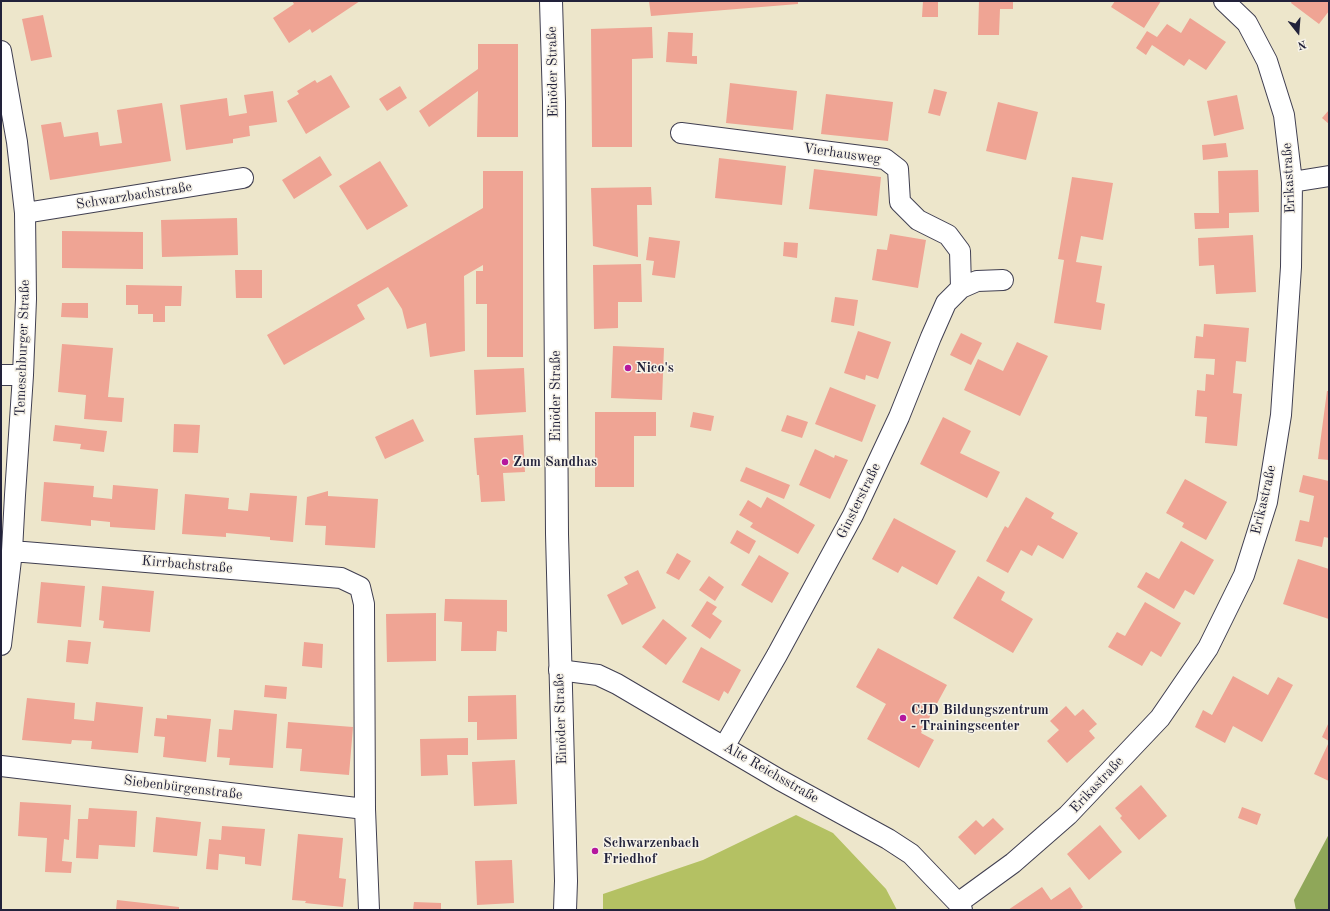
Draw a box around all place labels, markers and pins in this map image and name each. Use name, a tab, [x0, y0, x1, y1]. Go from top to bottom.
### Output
place label: Nico's	[636, 360, 674, 376]
marker: Nico's	[623, 363, 633, 373]
place label: Zum Sandhas	[513, 454, 597, 470]
marker: Zum Sandhas	[500, 457, 510, 467]
place label: CJD Bildungszentrum - Trainingscenter	[911, 702, 1049, 734]
marker: CJD Bildungszentrum - Trainingscenter	[898, 713, 908, 723]
place label: Schwarzenbach Friedhof	[603, 835, 699, 868]
marker: Schwarzenbach Friedhof	[590, 846, 600, 856]

